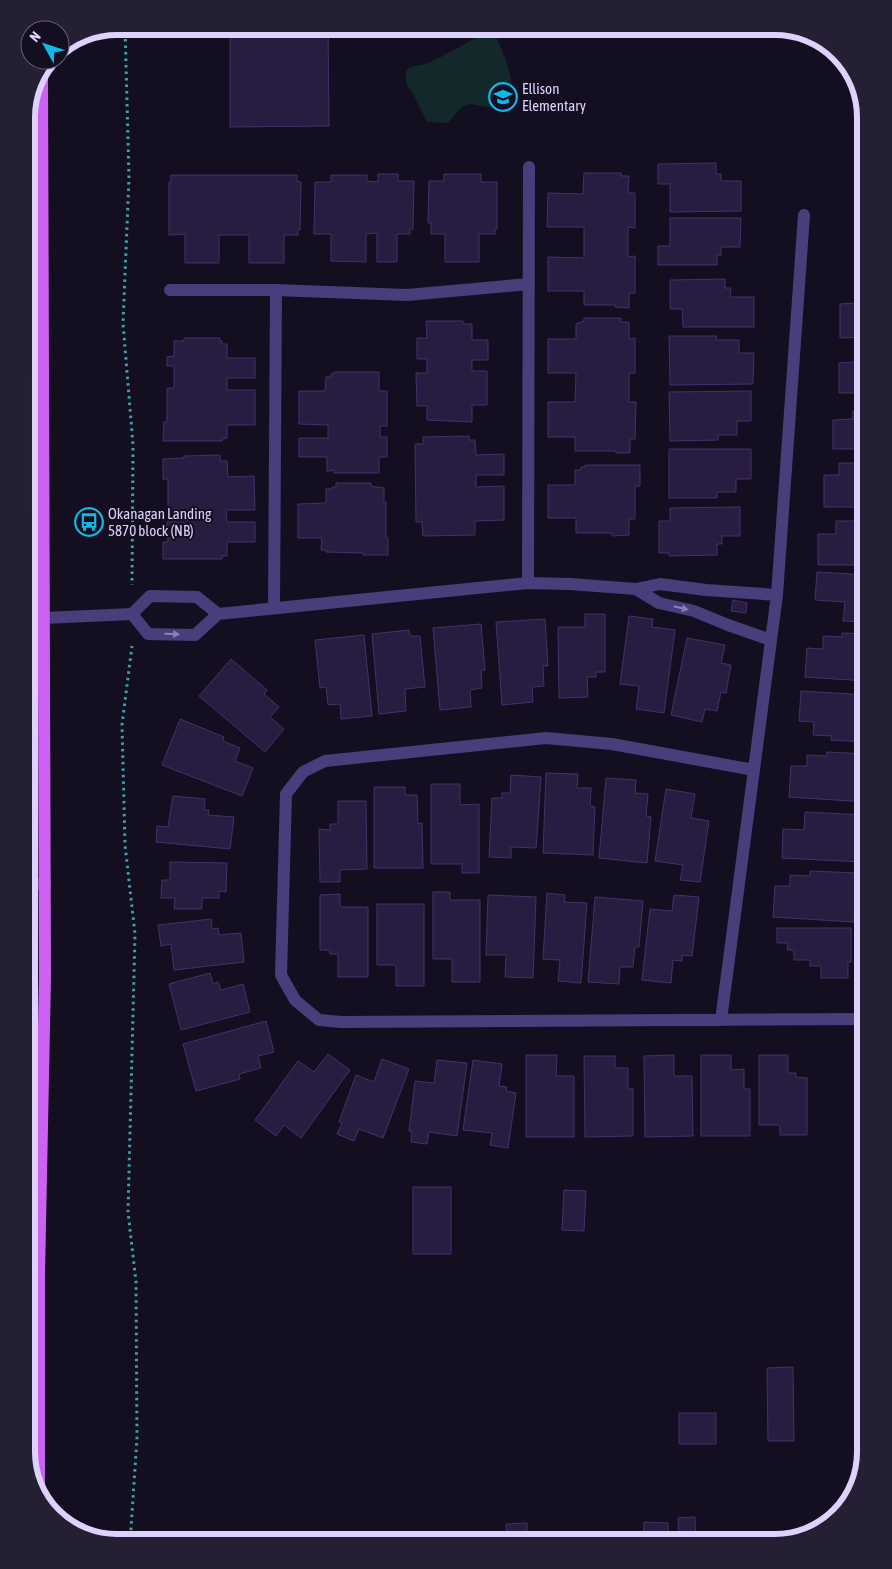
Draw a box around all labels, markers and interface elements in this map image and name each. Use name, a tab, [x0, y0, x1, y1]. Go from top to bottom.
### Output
north arrow	[20, 20, 70, 70]
text: N	[26, 28, 44, 45]
place label: Ellison Elementary	[522, 80, 586, 114]
school or university icon: Ellison Elementary	[488, 82, 518, 112]
place label: Okanagan Landing 5870 block (NB)	[108, 505, 212, 539]
bus stop icon: Okanagan Landing 5870 block (NB)	[74, 507, 104, 537]
one-way arrow	[673, 604, 688, 612]
one-way arrow	[164, 631, 180, 639]

